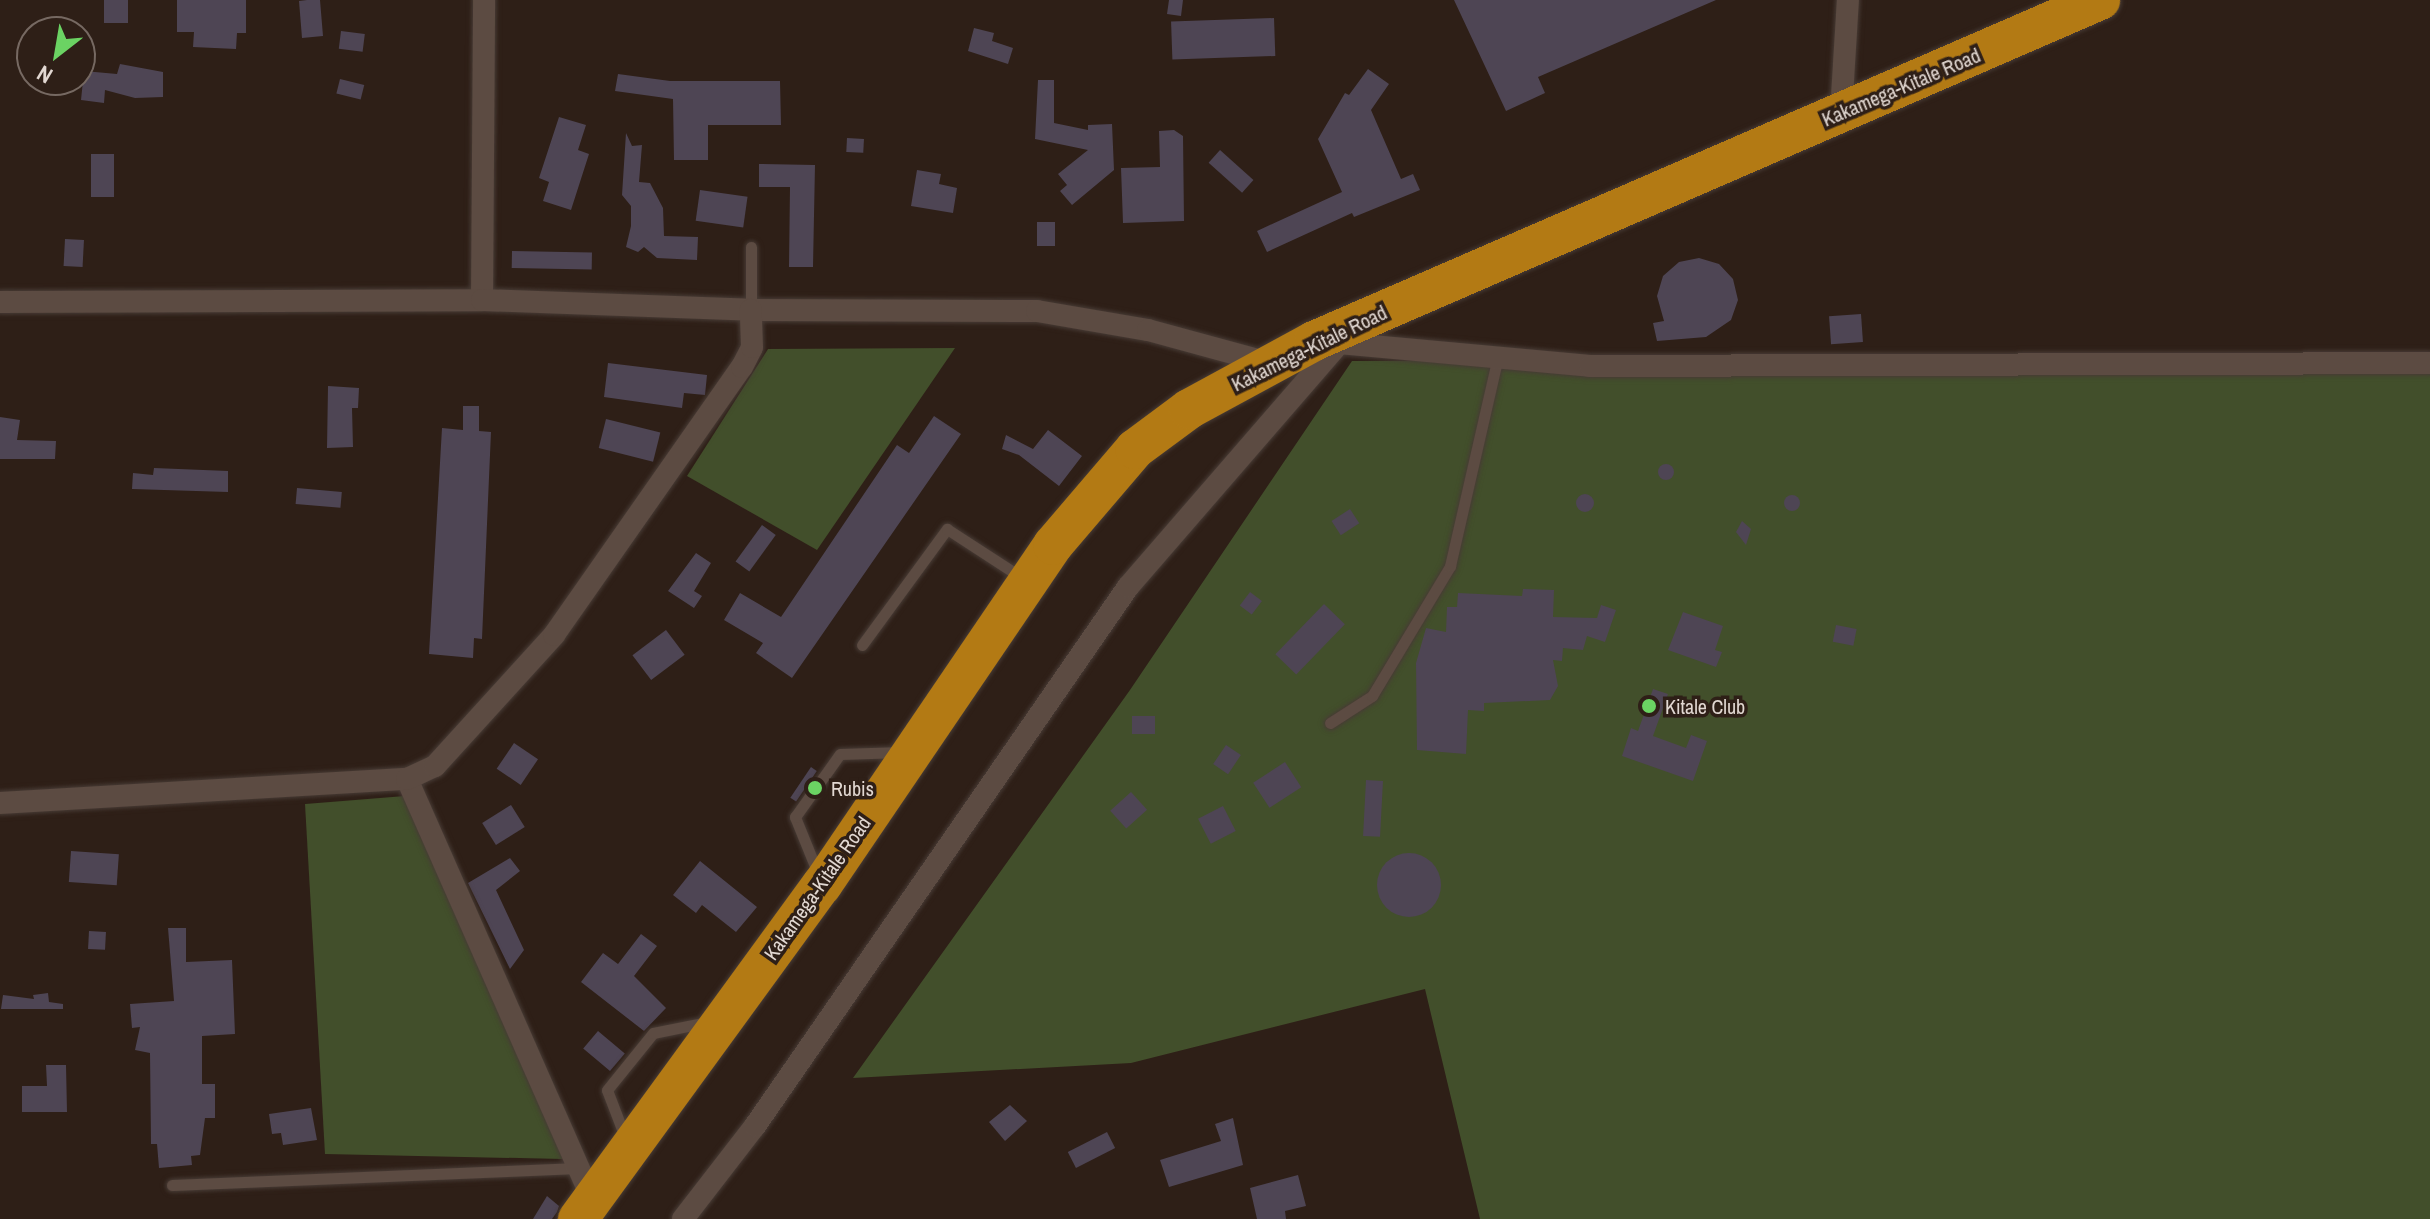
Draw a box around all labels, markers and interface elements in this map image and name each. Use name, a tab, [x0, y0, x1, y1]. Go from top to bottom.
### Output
north arrow	[16, 16, 96, 96]
street label: Kakamega-Kitale Road	[1818, 43, 1984, 131]
text: N	[31, 59, 58, 91]
street label: Kakamega-Kitale Road	[1228, 300, 1390, 396]
place label: Kitale Club	[1665, 694, 1745, 718]
marker: Kitale Club	[1640, 697, 1658, 715]
place label: Rubis	[831, 776, 874, 800]
marker: Rubis	[806, 779, 824, 797]
street label: Kakamega-Kitale Road	[759, 812, 875, 964]

